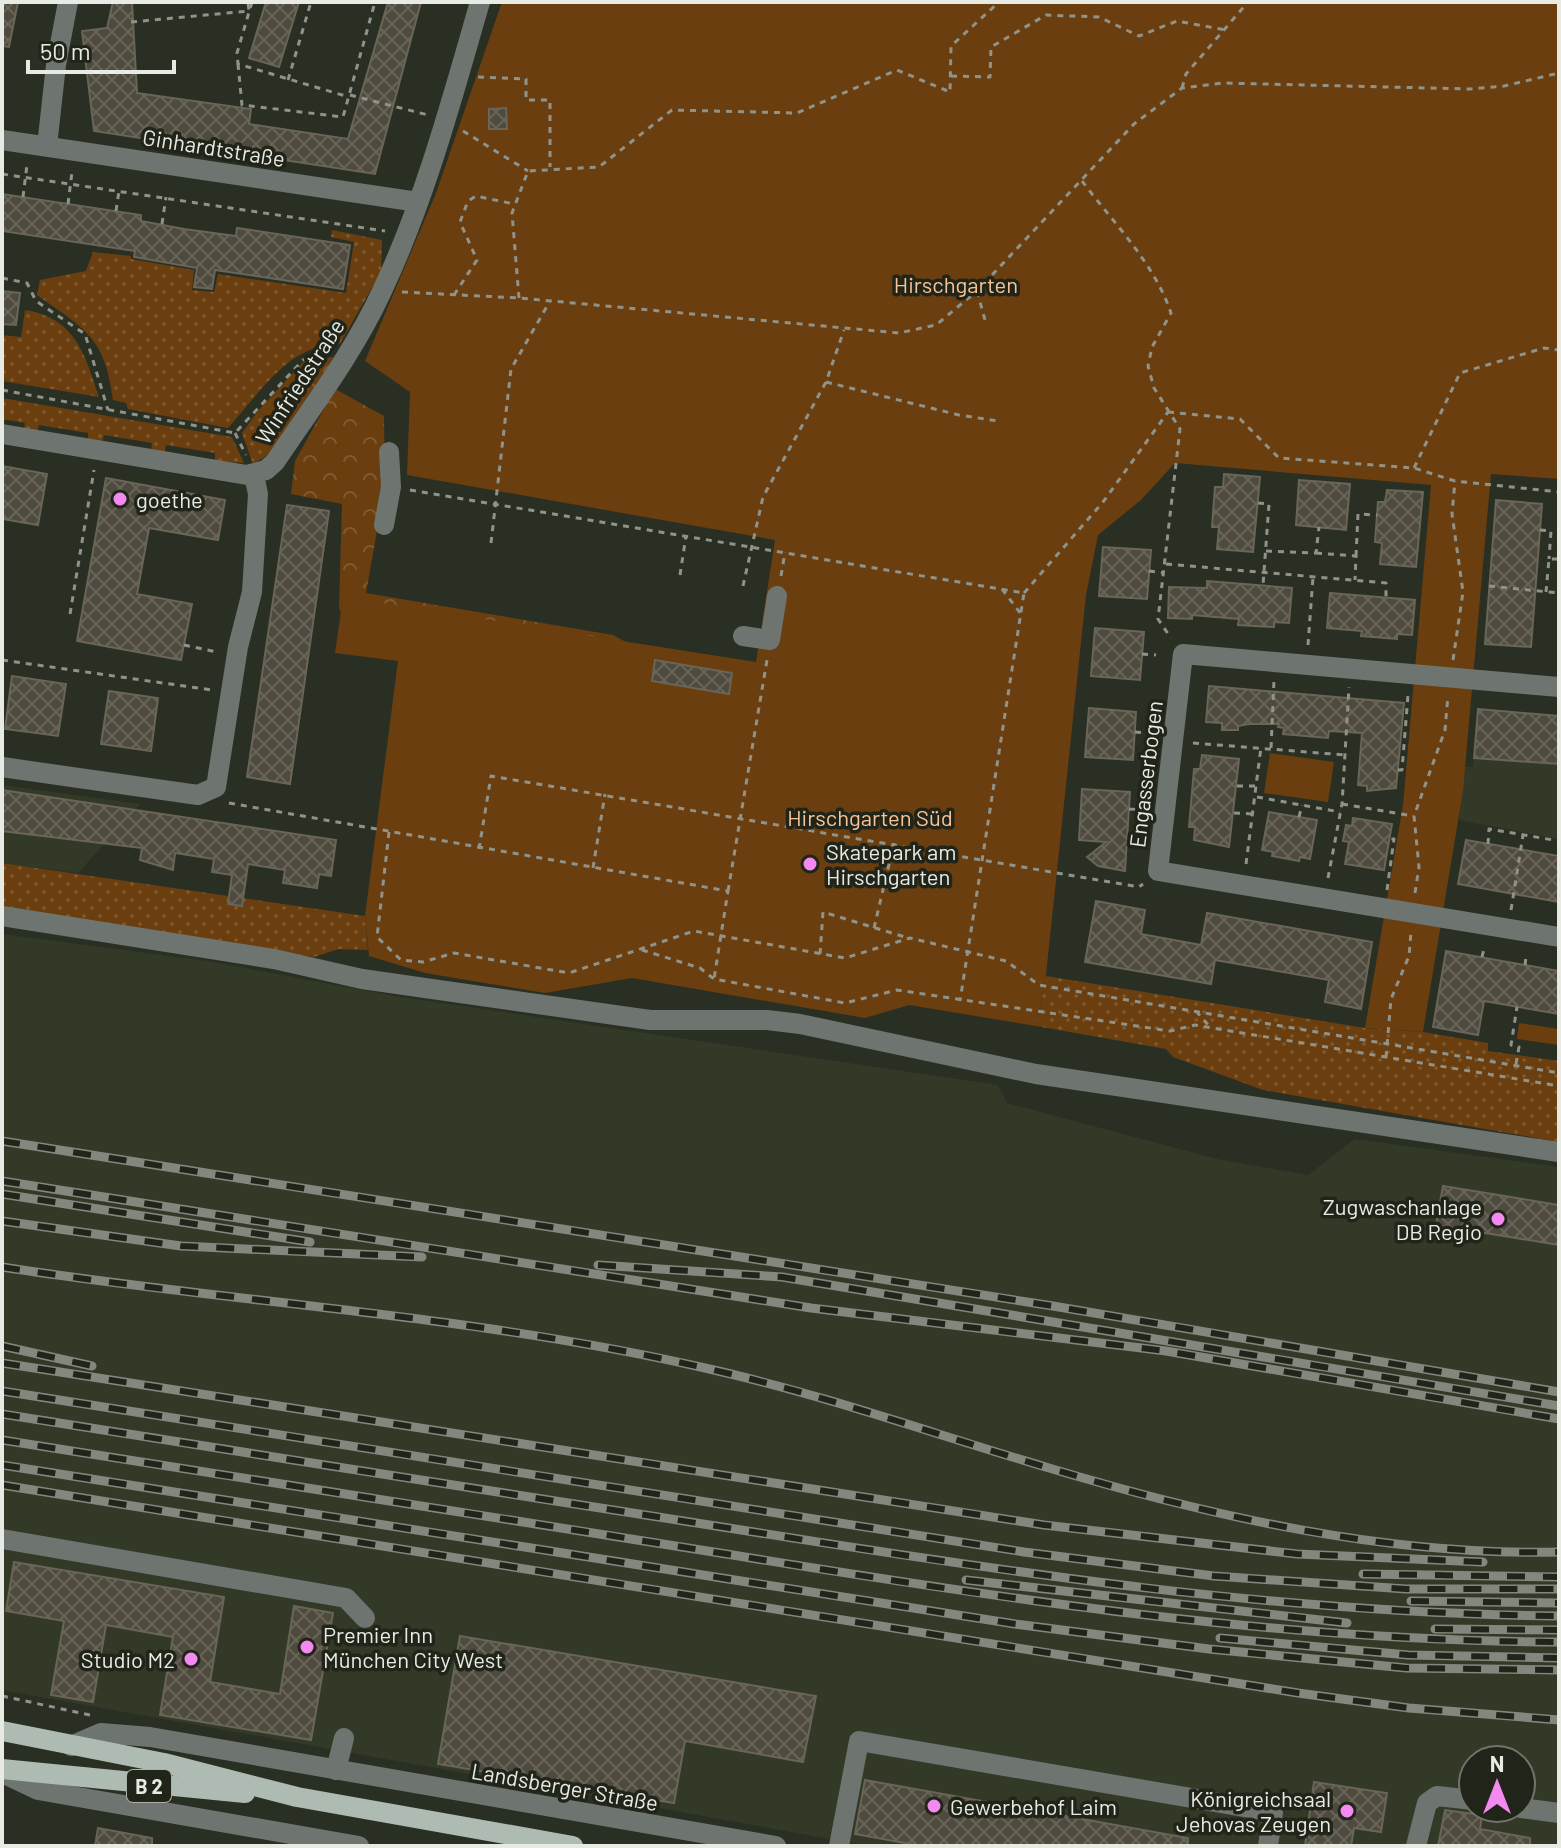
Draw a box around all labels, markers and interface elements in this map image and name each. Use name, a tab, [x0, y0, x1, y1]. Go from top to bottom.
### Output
scale bar	[28, 24, 174, 74]
text: 50 m	[40, 36, 91, 65]
street label: Ginhardtstraße	[141, 123, 287, 171]
park label: Hirschgarten	[894, 271, 1018, 297]
street label: Winfriedstraße	[249, 314, 349, 448]
place label: goethe	[136, 486, 203, 512]
marker: goethe	[111, 490, 129, 508]
street label: Engasserbogen	[1123, 699, 1167, 849]
park label: Hirschgarten Süd	[787, 804, 953, 830]
place label: Skatepark am Hirschgarten	[826, 838, 956, 889]
marker: Skatepark am Hirschgarten	[801, 855, 819, 873]
place label: Zugwaschanlage DB Regio	[1323, 1193, 1482, 1244]
marker: Zugwaschanlage DB Regio	[1489, 1210, 1507, 1228]
place label: Premier Inn München City West	[323, 1621, 503, 1672]
marker: Premier Inn München City West	[298, 1638, 316, 1656]
place label: Studio M2	[81, 1646, 175, 1672]
marker: Studio M2	[182, 1650, 200, 1668]
north arrow	[1457, 1744, 1537, 1824]
text: N	[1490, 1750, 1504, 1776]
street label: Landsberger Straße	[470, 1757, 660, 1815]
road number: B 2	[127, 1770, 171, 1802]
place label: Königreichsaal Jehovas Zeugen	[1176, 1785, 1331, 1836]
place label: Gewerbehof Laim	[950, 1793, 1117, 1819]
marker: Gewerbehof Laim	[925, 1797, 943, 1815]
marker: Königreichsaal Jehovas Zeugen	[1338, 1802, 1356, 1820]

